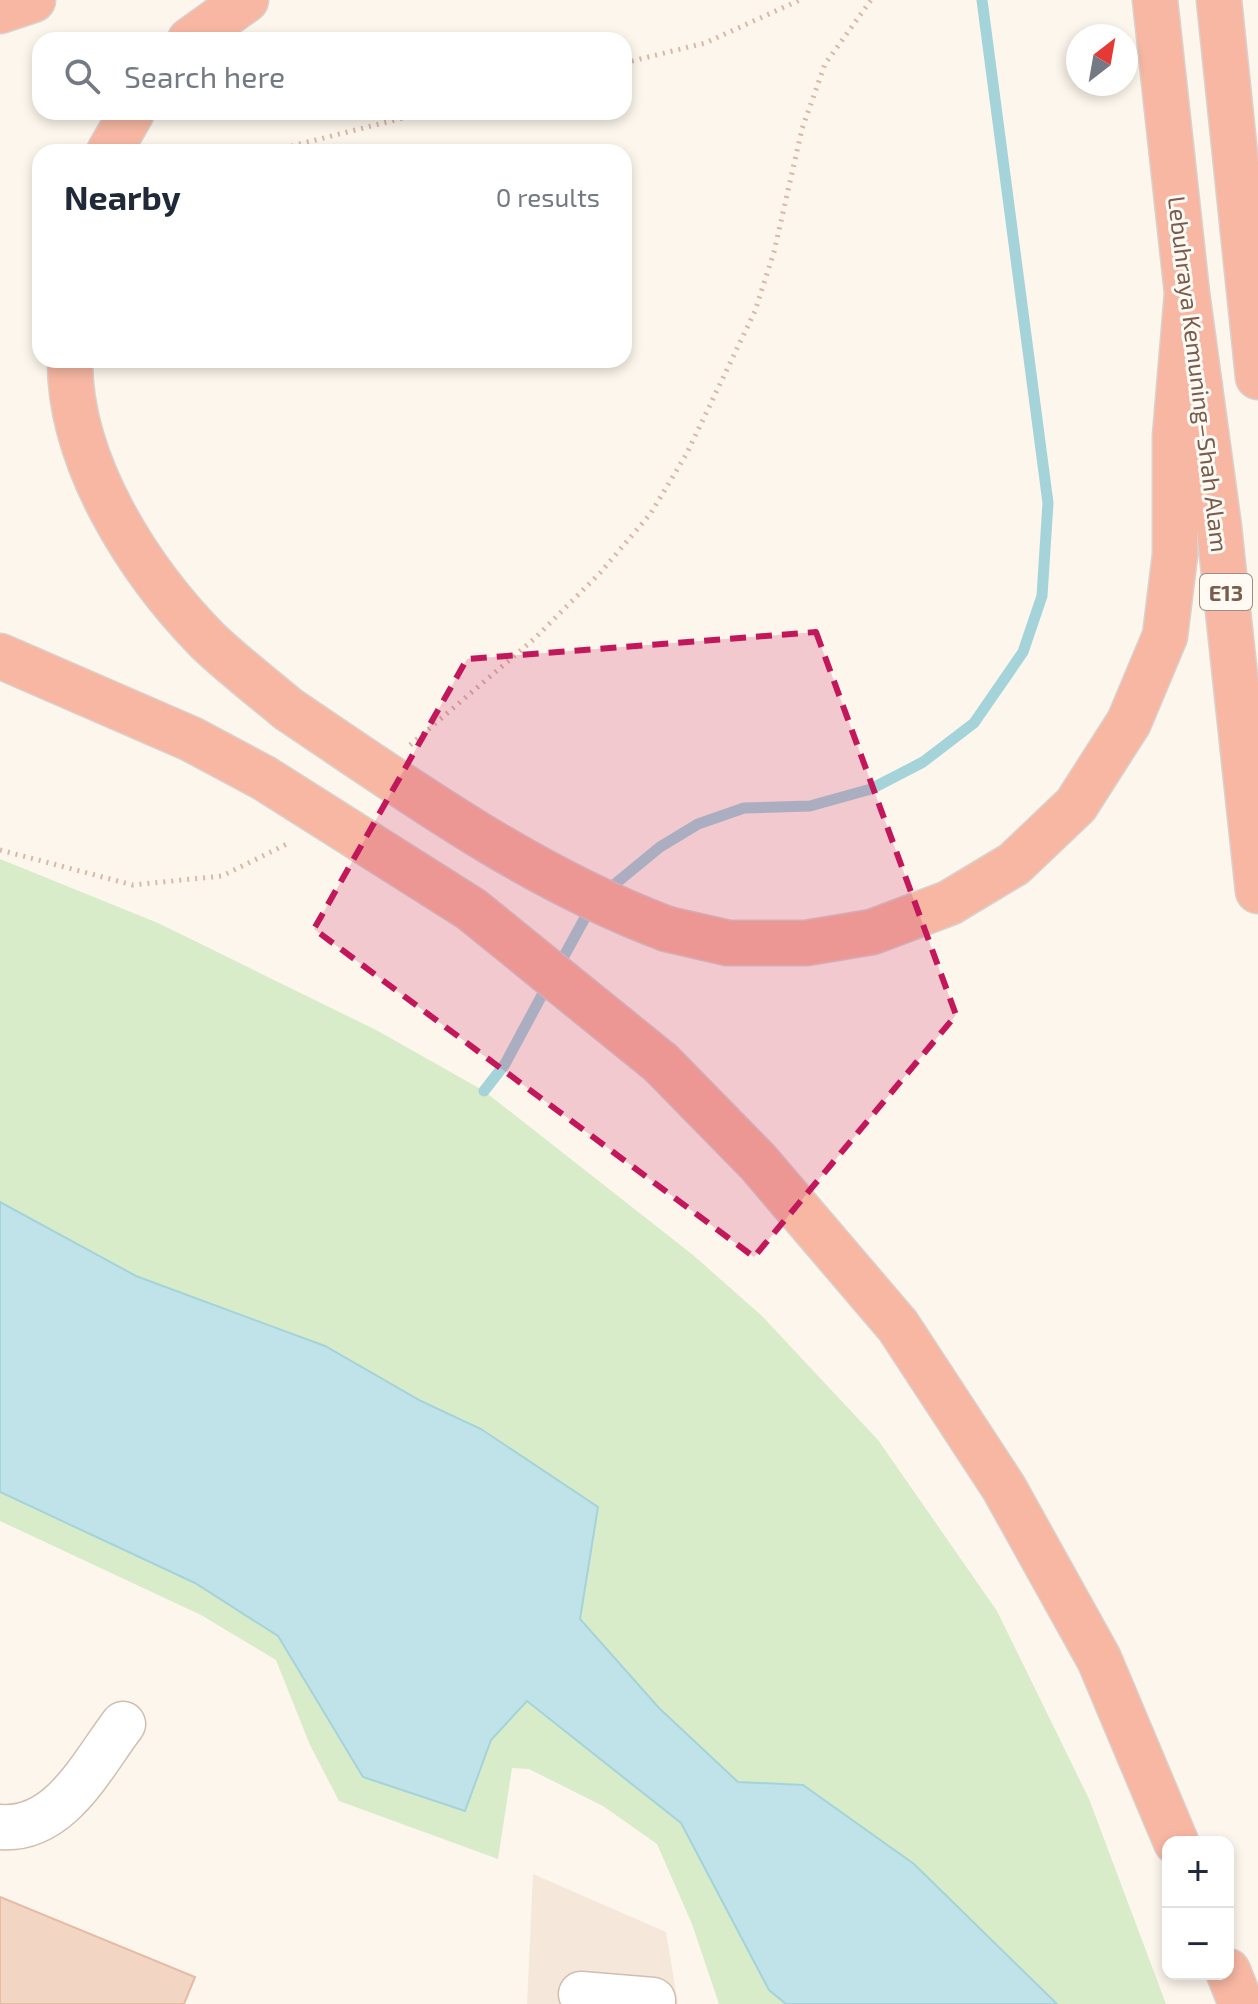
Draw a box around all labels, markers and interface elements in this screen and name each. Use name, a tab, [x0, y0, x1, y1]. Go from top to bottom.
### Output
north arrow	[1066, 24, 1138, 96]
search box	[32, 32, 632, 120]
icon: search	[60, 54, 104, 98]
text: Search here	[124, 58, 285, 94]
text: Nearby	[64, 176, 181, 217]
text: 0 results	[496, 181, 600, 212]
street label: Lebuhraya Kemuning–Shah Alam	[1163, 194, 1235, 554]
road number: E13	[1200, 574, 1252, 610]
map controls	[1162, 1836, 1234, 1980]
button: +	[1162, 1836, 1234, 1908]
button: −	[1162, 1908, 1234, 1980]

